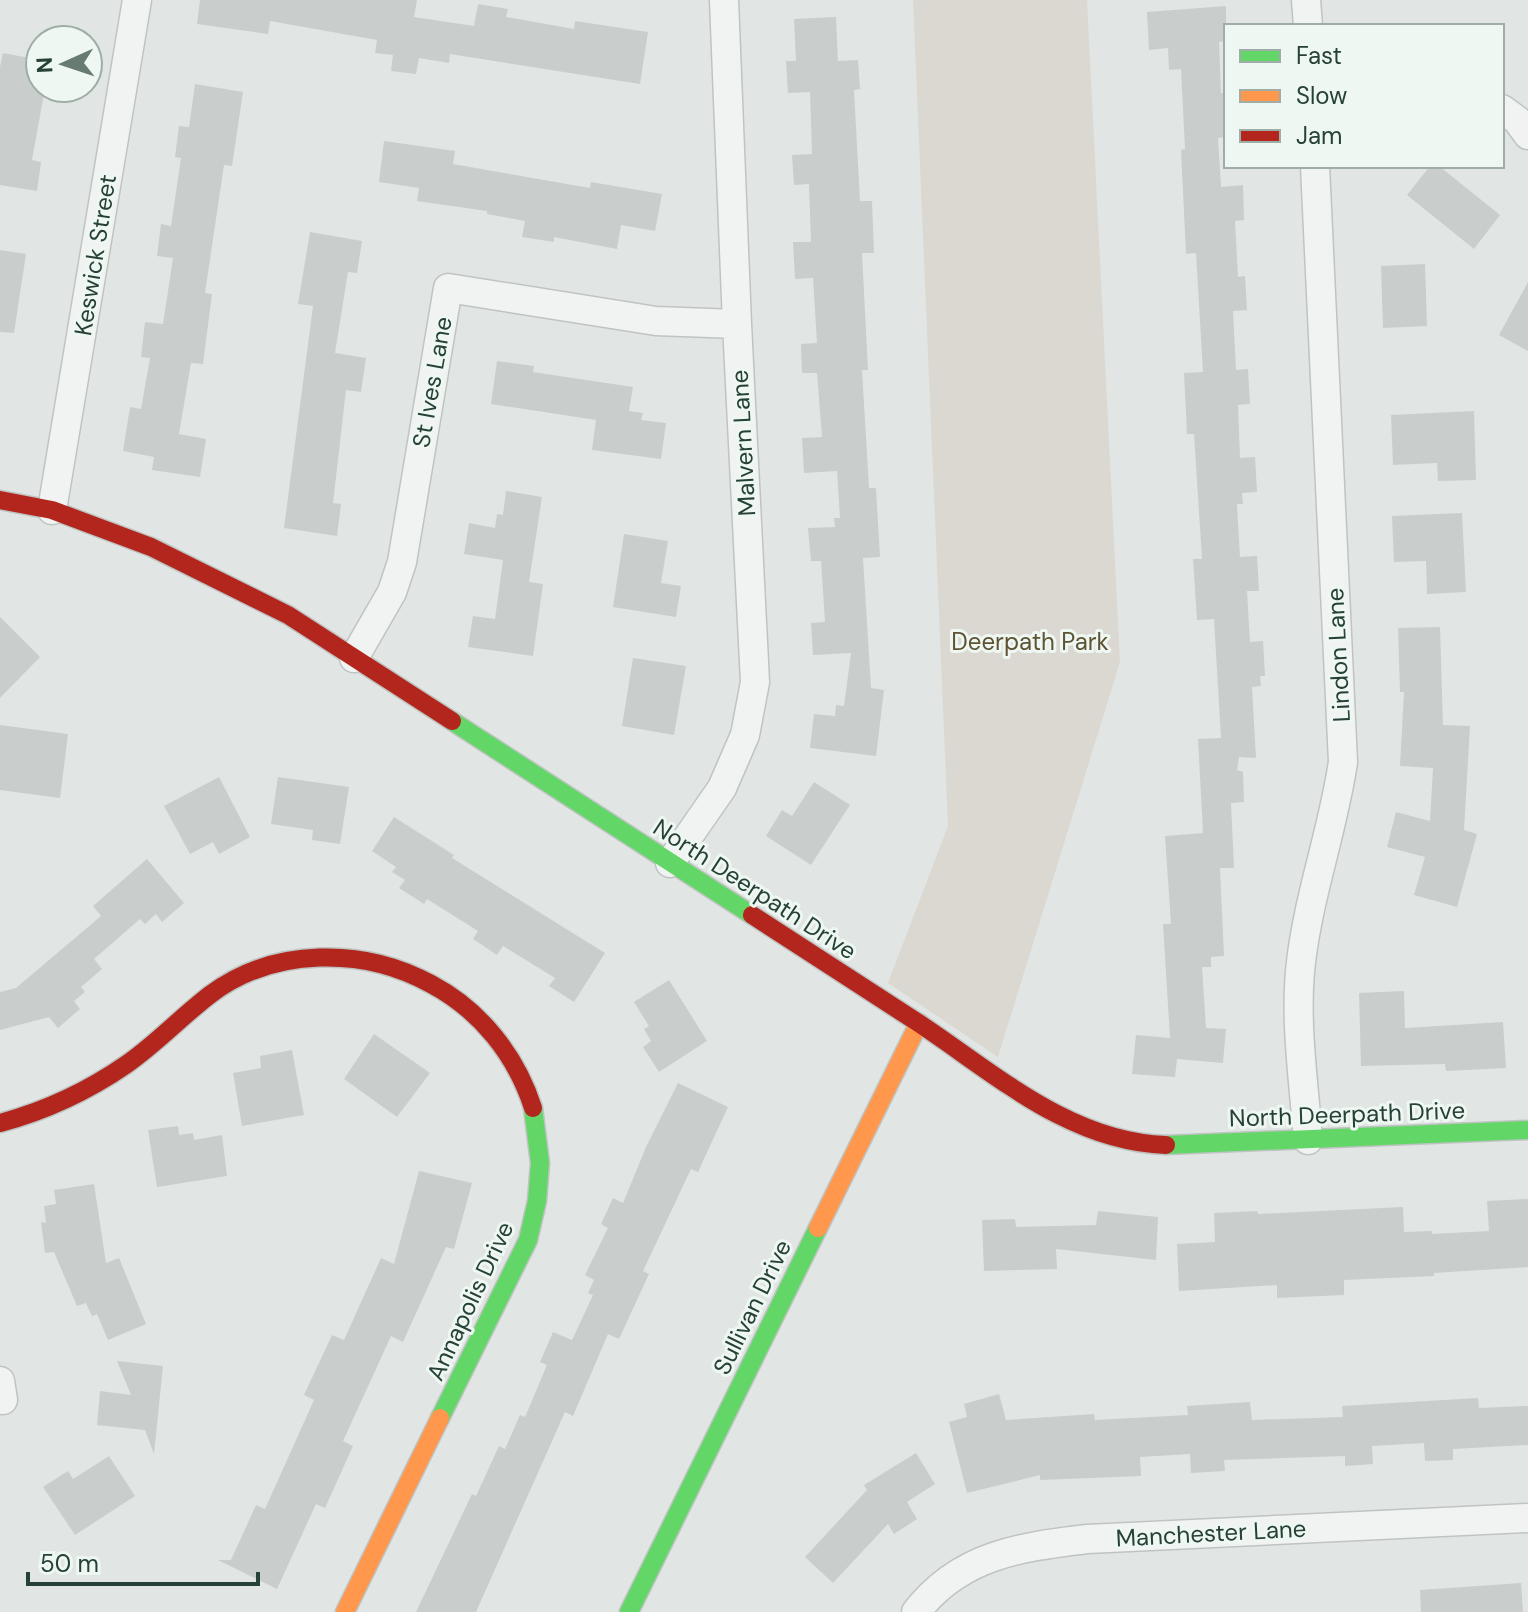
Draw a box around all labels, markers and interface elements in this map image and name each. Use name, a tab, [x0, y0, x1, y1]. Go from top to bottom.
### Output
north arrow	[24, 24, 104, 104]
legend	[1224, 24, 1504, 168]
text: Fast	[1296, 40, 1342, 71]
text: N	[30, 56, 59, 74]
text: Slow	[1296, 80, 1347, 111]
text: Jam	[1296, 120, 1342, 151]
street label: Keswick Street	[67, 172, 123, 338]
street label: St Ives Lane	[405, 314, 459, 450]
street label: Malvern Lane	[724, 369, 762, 517]
street label: Lindon Lane	[1319, 587, 1357, 723]
park label: Deerpath Park	[951, 626, 1109, 657]
street label: North Deerpath Drive	[648, 812, 862, 966]
street label: North Deerpath Drive	[1228, 1094, 1466, 1134]
street label: Annapolis Drive	[420, 1216, 520, 1386]
street label: Sullivan Drive	[706, 1234, 798, 1380]
street label: Manchester Lane	[1115, 1513, 1307, 1553]
scale bar	[28, 1536, 258, 1586]
text: 50 m	[40, 1548, 99, 1579]

